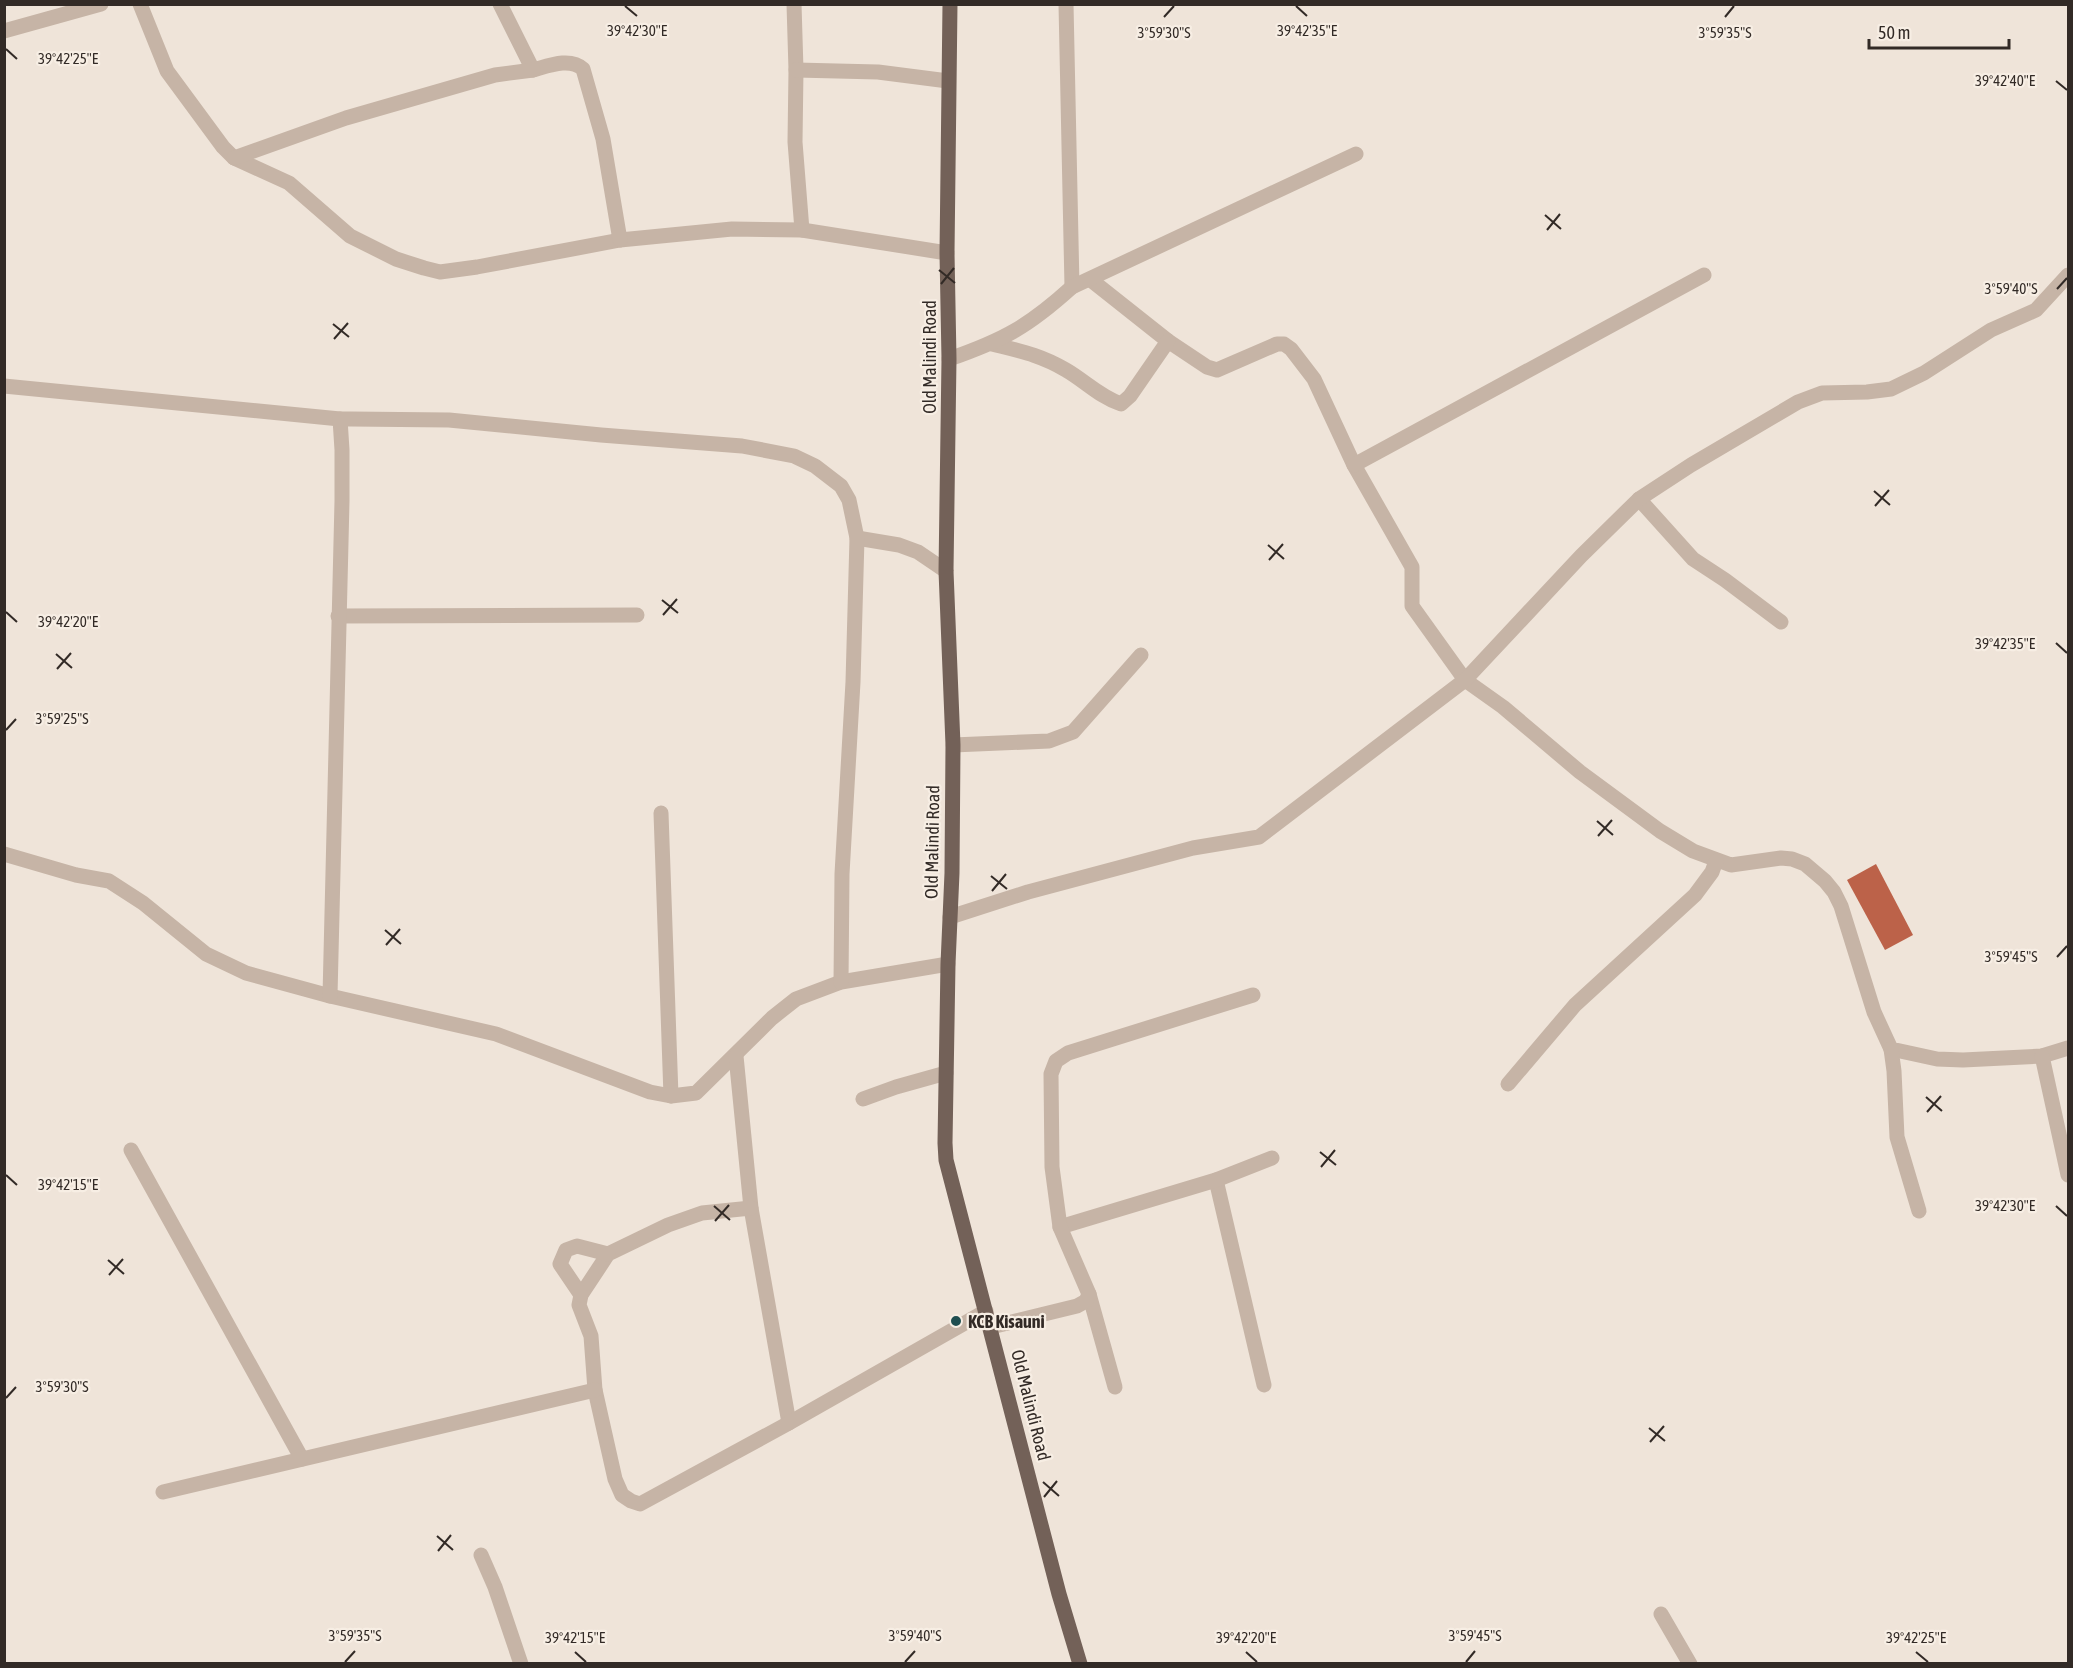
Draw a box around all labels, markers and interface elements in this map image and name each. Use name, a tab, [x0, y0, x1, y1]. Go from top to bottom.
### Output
scale bar	[1869, 12, 2008, 50]
text: 39°42'30"E	[607, 22, 668, 39]
text: 39°42'35"E	[1277, 22, 1338, 39]
text: 50 m	[1878, 22, 1910, 43]
text: 3°59'30"S	[1137, 24, 1191, 41]
text: 3°59'35"S	[1698, 24, 1752, 41]
text: 39°42'25"E	[38, 50, 99, 67]
text: 39°42'40"E	[1975, 72, 2036, 89]
text: 3°59'40"S	[1984, 280, 2038, 297]
street label: Old Malindi Road	[919, 300, 940, 414]
text: 39°42'20"E	[38, 613, 99, 630]
text: 39°42'35"E	[1975, 635, 2036, 652]
text: 3°59'25"S	[35, 710, 89, 727]
street label: Old Malindi Road	[921, 785, 943, 899]
text: 3°59'45"S	[1984, 948, 2038, 965]
text: 39°42'15"E	[38, 1176, 99, 1193]
text: 39°42'30"E	[1975, 1197, 2036, 1214]
place label: KCB Kisauni	[968, 1311, 1045, 1332]
marker: KCB Kisauni	[949, 1314, 963, 1328]
street label: Old Malindi Road	[1007, 1347, 1055, 1463]
text: 3°59'30"S	[35, 1378, 89, 1395]
text: 3°59'35"S	[328, 1627, 382, 1644]
text: 3°59'40"S	[888, 1627, 942, 1644]
text: 3°59'45"S	[1448, 1627, 1502, 1644]
text: 39°42'15"E	[545, 1629, 606, 1646]
text: 39°42'20"E	[1216, 1629, 1277, 1646]
text: 39°42'25"E	[1886, 1629, 1947, 1646]

